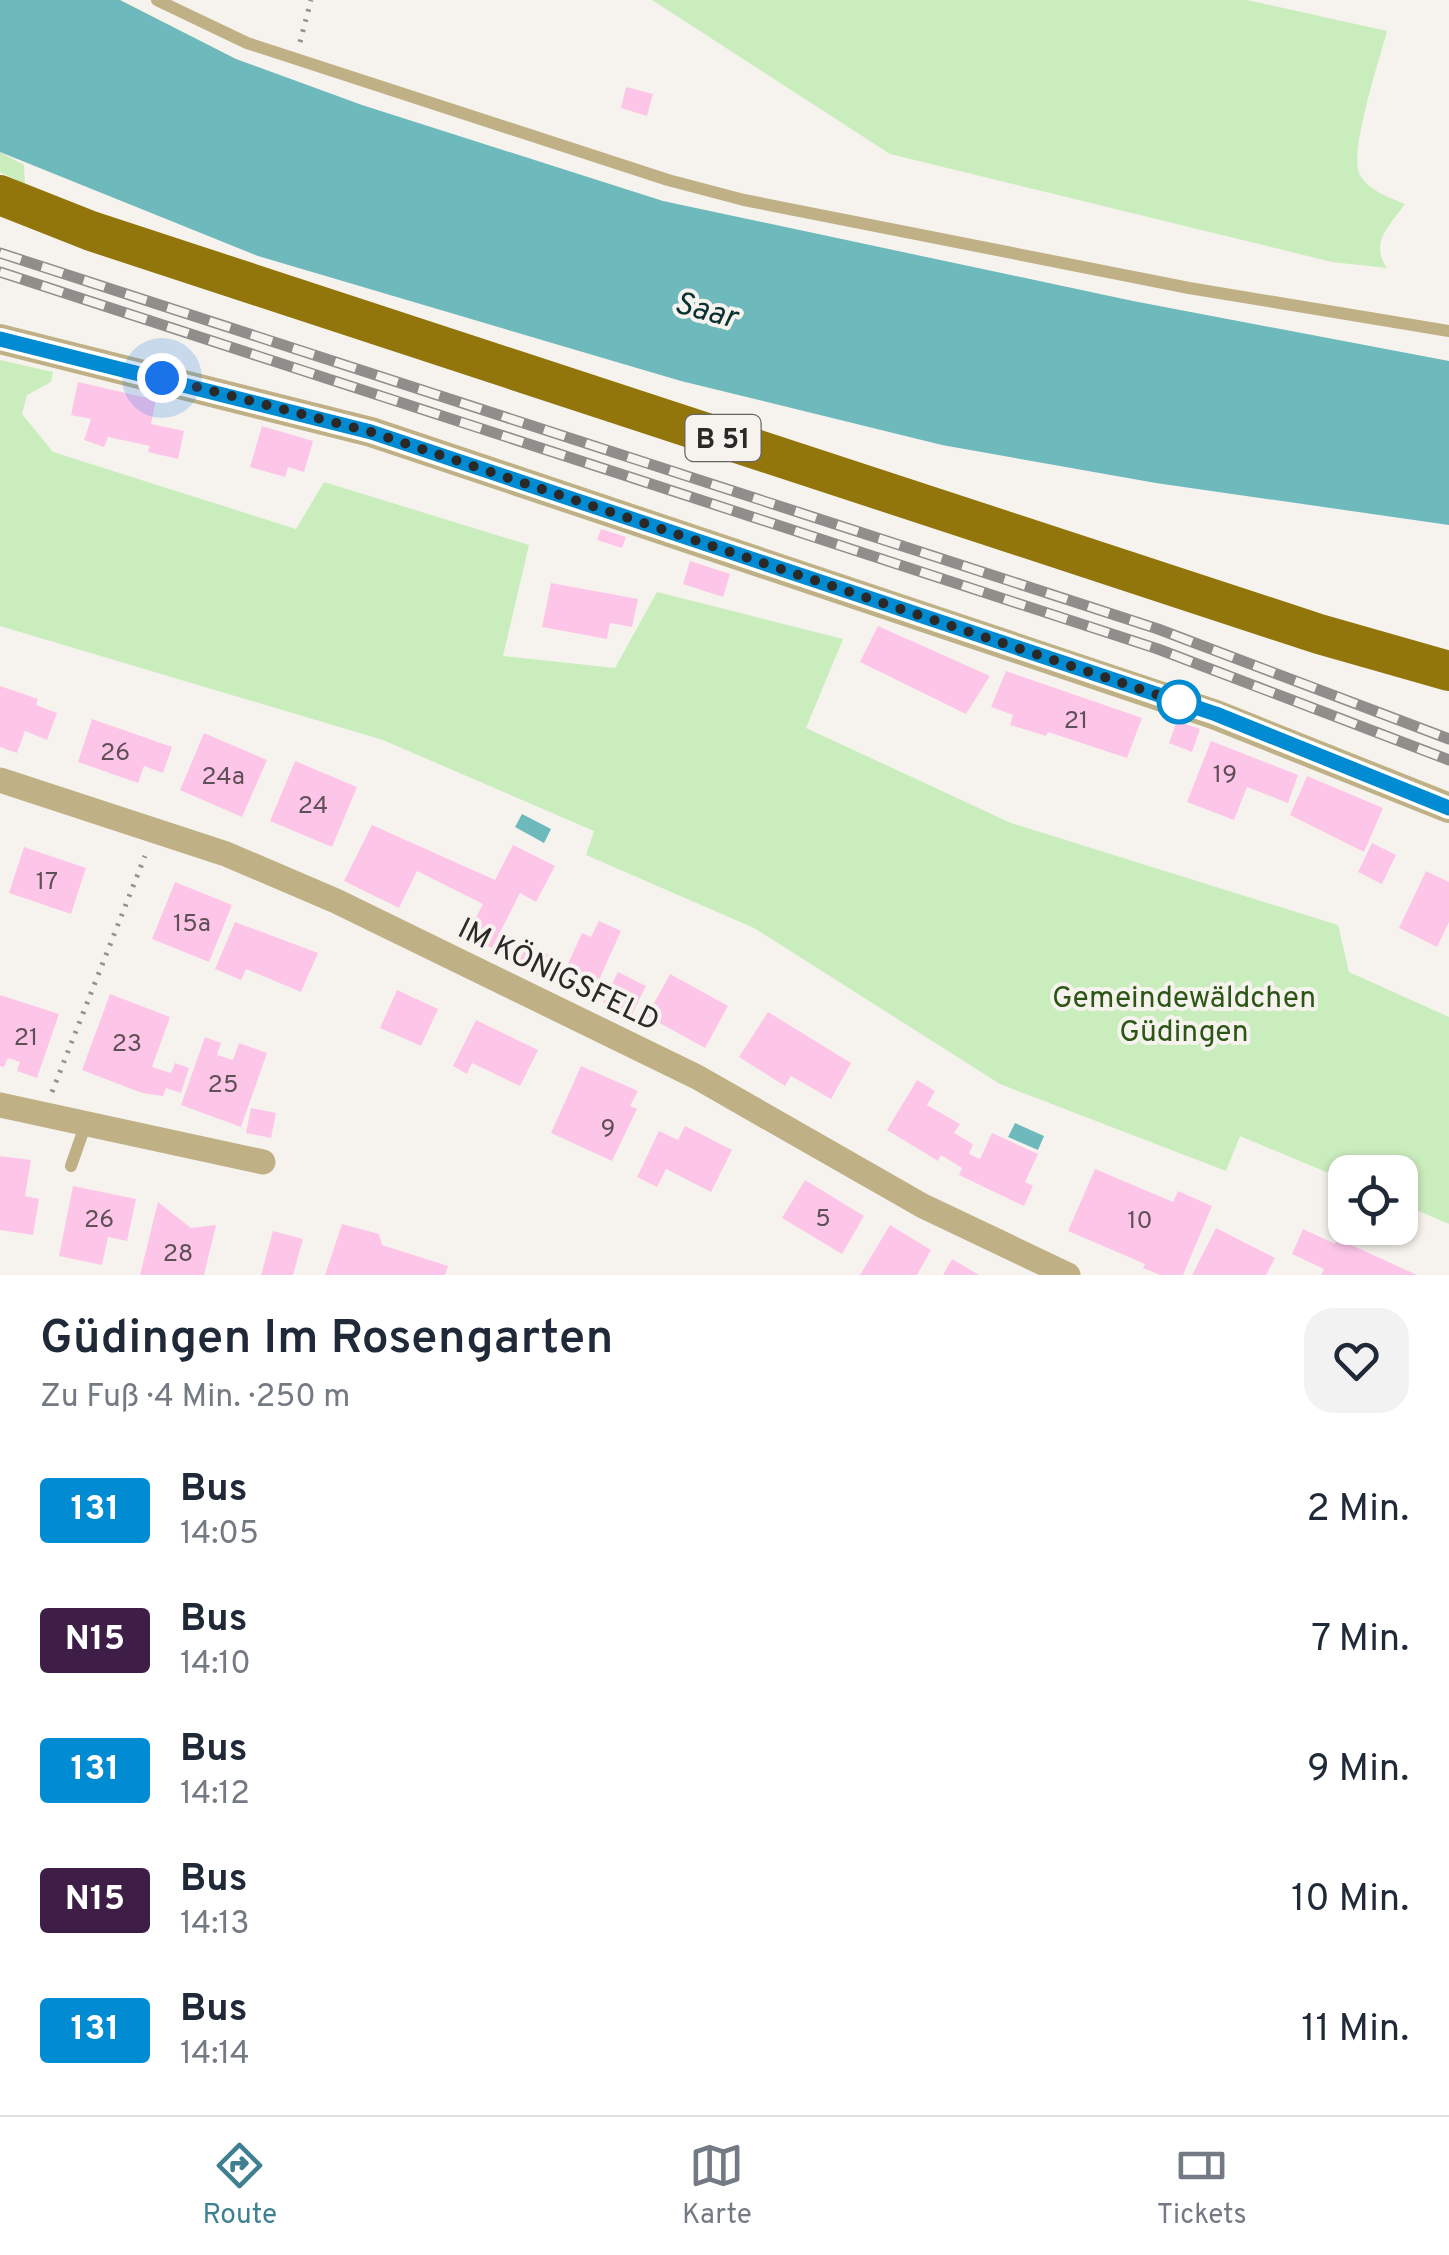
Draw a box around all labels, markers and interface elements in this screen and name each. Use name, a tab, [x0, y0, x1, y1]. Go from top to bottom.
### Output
water label: Saar	[669, 284, 744, 340]
your location	[137, 353, 187, 403]
road number: B 51	[686, 415, 760, 461]
unlabelled marker	[1158, 681, 1200, 723]
house number: 21	[1064, 706, 1088, 738]
house number: 26	[100, 738, 130, 770]
house number: 19	[1213, 760, 1237, 792]
house number: 24a	[201, 762, 245, 794]
house number: 24	[298, 791, 328, 823]
house number: 17	[36, 867, 58, 899]
house number: 15a	[173, 909, 211, 941]
street label: IM KÖNIGSFELD	[451, 910, 666, 1041]
park label: Gemeindewäldchen Güdingen	[1052, 981, 1316, 1052]
house number: 21	[14, 1023, 38, 1055]
house number: 23	[112, 1029, 142, 1061]
house number: 25	[208, 1070, 238, 1102]
house number: 9	[601, 1114, 615, 1146]
map controls	[1328, 1155, 1418, 1245]
button: locate	[1328, 1155, 1418, 1245]
house number: 5	[815, 1204, 831, 1236]
house number: 26	[84, 1205, 114, 1237]
house number: 10	[1127, 1206, 1153, 1238]
house number: 28	[163, 1239, 193, 1271]
button: heart	[1304, 1308, 1409, 1413]
text: Güdingen Im Rosengarten	[40, 1310, 613, 1370]
text: Zu Fuß · 4 Min. · 250 m	[40, 1378, 350, 1418]
text: Bus	[180, 1466, 247, 1515]
text: 2 Min.	[1306, 1486, 1409, 1535]
text: 131	[71, 1488, 119, 1532]
text: 14:05	[180, 1515, 259, 1555]
text: Bus	[180, 1596, 247, 1645]
text: 7 Min.	[1311, 1616, 1409, 1665]
text: N15	[65, 1618, 125, 1662]
text: 14:10	[180, 1645, 251, 1685]
text: Bus	[180, 1726, 247, 1775]
text: 9 Min.	[1307, 1746, 1409, 1795]
text: 131	[71, 1748, 119, 1792]
text: 14:12	[180, 1775, 250, 1815]
text: Bus	[180, 1856, 247, 1905]
text: 10 Min.	[1291, 1876, 1409, 1925]
text: N15	[65, 1878, 125, 1922]
text: 14:13	[180, 1905, 250, 1945]
text: Bus	[180, 1986, 247, 2035]
text: 11 Min.	[1301, 2006, 1409, 2055]
text: 131	[71, 2008, 119, 2052]
text: 14:14	[180, 2035, 250, 2075]
tab: Route	[202, 2138, 277, 2234]
tab: Karte	[682, 2138, 752, 2234]
tab: Tickets	[1157, 2138, 1247, 2234]

